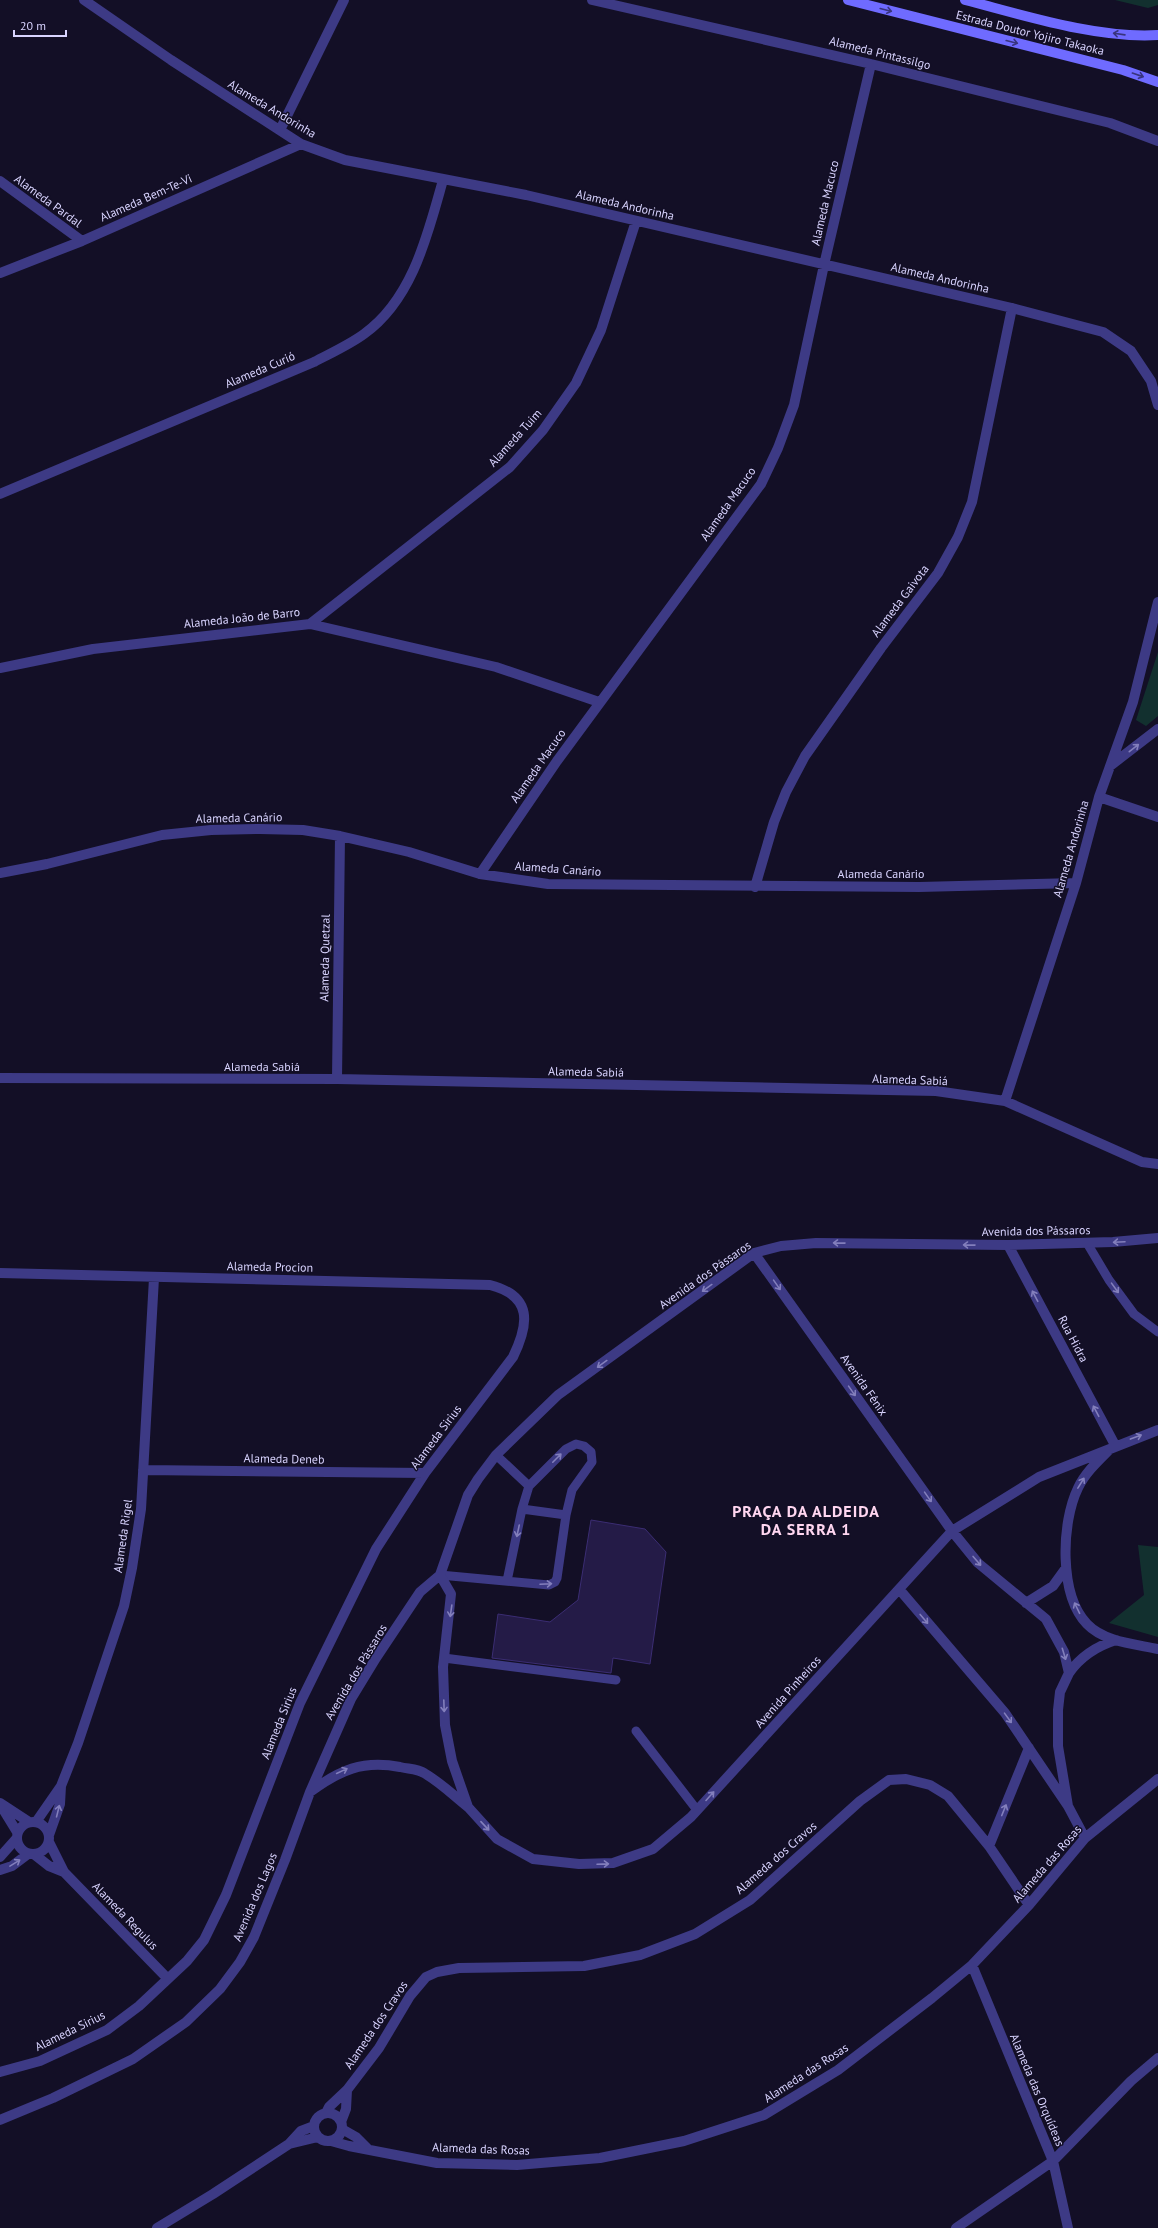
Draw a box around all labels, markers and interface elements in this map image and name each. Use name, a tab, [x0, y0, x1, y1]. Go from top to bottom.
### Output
one-way arrow	[879, 6, 892, 14]
street label: Estrada Doutor Yojiro Takaoka	[954, 7, 1106, 58]
scale bar	[14, 12, 66, 38]
text: 20 m	[20, 18, 46, 33]
one-way arrow	[1113, 30, 1126, 37]
street label: Alameda Pintassilgo	[828, 33, 932, 72]
one-way arrow	[1005, 39, 1018, 46]
one-way arrow	[1131, 72, 1143, 80]
street label: Alameda Andorinha	[225, 76, 319, 141]
street label: Alameda Macuco	[807, 159, 842, 247]
street label: Alameda Bem-Te-Vi	[97, 170, 194, 225]
street label: Alameda Pardal	[11, 171, 86, 231]
street label: Alameda Andorinha	[575, 186, 676, 223]
street label: Alameda Andorinha	[890, 259, 991, 296]
street label: Alameda Curió	[222, 348, 297, 391]
street label: Alameda Tuim	[485, 406, 544, 470]
street label: Alameda Macuco	[697, 464, 759, 544]
street label: Alameda Gaivota	[868, 562, 932, 640]
street label: Alameda João de Barro	[183, 604, 301, 631]
street label: Alameda Macuco	[507, 726, 569, 806]
one-way arrow	[1128, 743, 1139, 752]
street label: Alameda Andorinha	[1049, 799, 1092, 899]
street label: Alameda Canário	[195, 809, 283, 826]
street label: Alameda Canário	[514, 858, 602, 879]
street label: Alameda Canário	[838, 866, 924, 881]
street label: Alameda Quetzal	[316, 914, 333, 1002]
street label: Alameda Sabiá	[224, 1059, 300, 1074]
street label: Alameda Sabiá	[548, 1063, 624, 1080]
street label: Alameda Sabiá	[872, 1071, 948, 1088]
street label: Avenida dos Pássaros	[981, 1222, 1090, 1239]
street label: Avenida dos Pássaros	[656, 1237, 754, 1312]
one-way arrow	[1113, 1238, 1126, 1245]
one-way arrow	[833, 1239, 846, 1247]
one-way arrow	[963, 1241, 976, 1249]
street label: Alameda Procion	[227, 1258, 313, 1275]
one-way arrow	[773, 1279, 781, 1290]
one-way arrow	[1111, 1282, 1119, 1293]
one-way arrow	[702, 1283, 713, 1292]
one-way arrow	[1031, 1290, 1038, 1302]
street label: Rua Hidra	[1055, 1313, 1092, 1365]
street label: Avenida Fênix	[838, 1351, 891, 1419]
one-way arrow	[596, 1360, 607, 1368]
one-way arrow	[848, 1385, 856, 1396]
street label: Alameda Sirius	[407, 1402, 465, 1472]
one-way arrow	[1092, 1405, 1100, 1417]
one-way arrow	[1130, 1433, 1142, 1441]
street label: Alameda Deneb	[243, 1450, 325, 1467]
one-way arrow	[552, 1453, 562, 1463]
one-way arrow	[1077, 1478, 1085, 1489]
one-way arrow	[924, 1491, 932, 1502]
street label: Alameda Rigel	[110, 1498, 135, 1574]
district label: PRAÇA DA ALDEIDA DA SERRA 1	[732, 1501, 880, 1539]
one-way arrow	[513, 1524, 521, 1537]
one-way arrow	[972, 1556, 981, 1566]
one-way arrow	[539, 1580, 552, 1587]
one-way arrow	[1073, 1602, 1080, 1614]
one-way arrow	[447, 1604, 455, 1617]
one-way arrow	[920, 1613, 929, 1624]
street label: Avenida dos Pássaros	[321, 1621, 390, 1722]
one-way arrow	[1061, 1647, 1068, 1660]
street label: Avenida Pinheiros	[751, 1653, 824, 1731]
street label: Alameda Sirius	[257, 1685, 300, 1761]
one-way arrow	[441, 1699, 448, 1712]
one-way arrow	[1004, 1712, 1013, 1723]
one-way arrow	[336, 1767, 348, 1774]
one-way arrow	[705, 1791, 715, 1801]
one-way arrow	[54, 1805, 62, 1818]
one-way arrow	[1001, 1805, 1008, 1817]
street label: Alameda dos Cravos	[732, 1818, 819, 1897]
one-way arrow	[480, 1821, 489, 1831]
street label: Alameda das Rosas	[1009, 1822, 1084, 1905]
street label: Avenida dos Lagos	[229, 1850, 280, 1943]
one-way arrow	[9, 1859, 20, 1868]
one-way arrow	[596, 1860, 609, 1867]
street label: Alameda Regulus	[89, 1879, 161, 1953]
street label: Alameda dos Cravos	[341, 1978, 411, 2072]
street label: Alameda Sirius	[32, 2007, 107, 2054]
street label: Alameda das Orquídeas	[1007, 2031, 1068, 2148]
street label: Alameda das Rosas	[761, 2040, 851, 2105]
street label: Alameda das Rosas	[432, 2139, 530, 2158]

